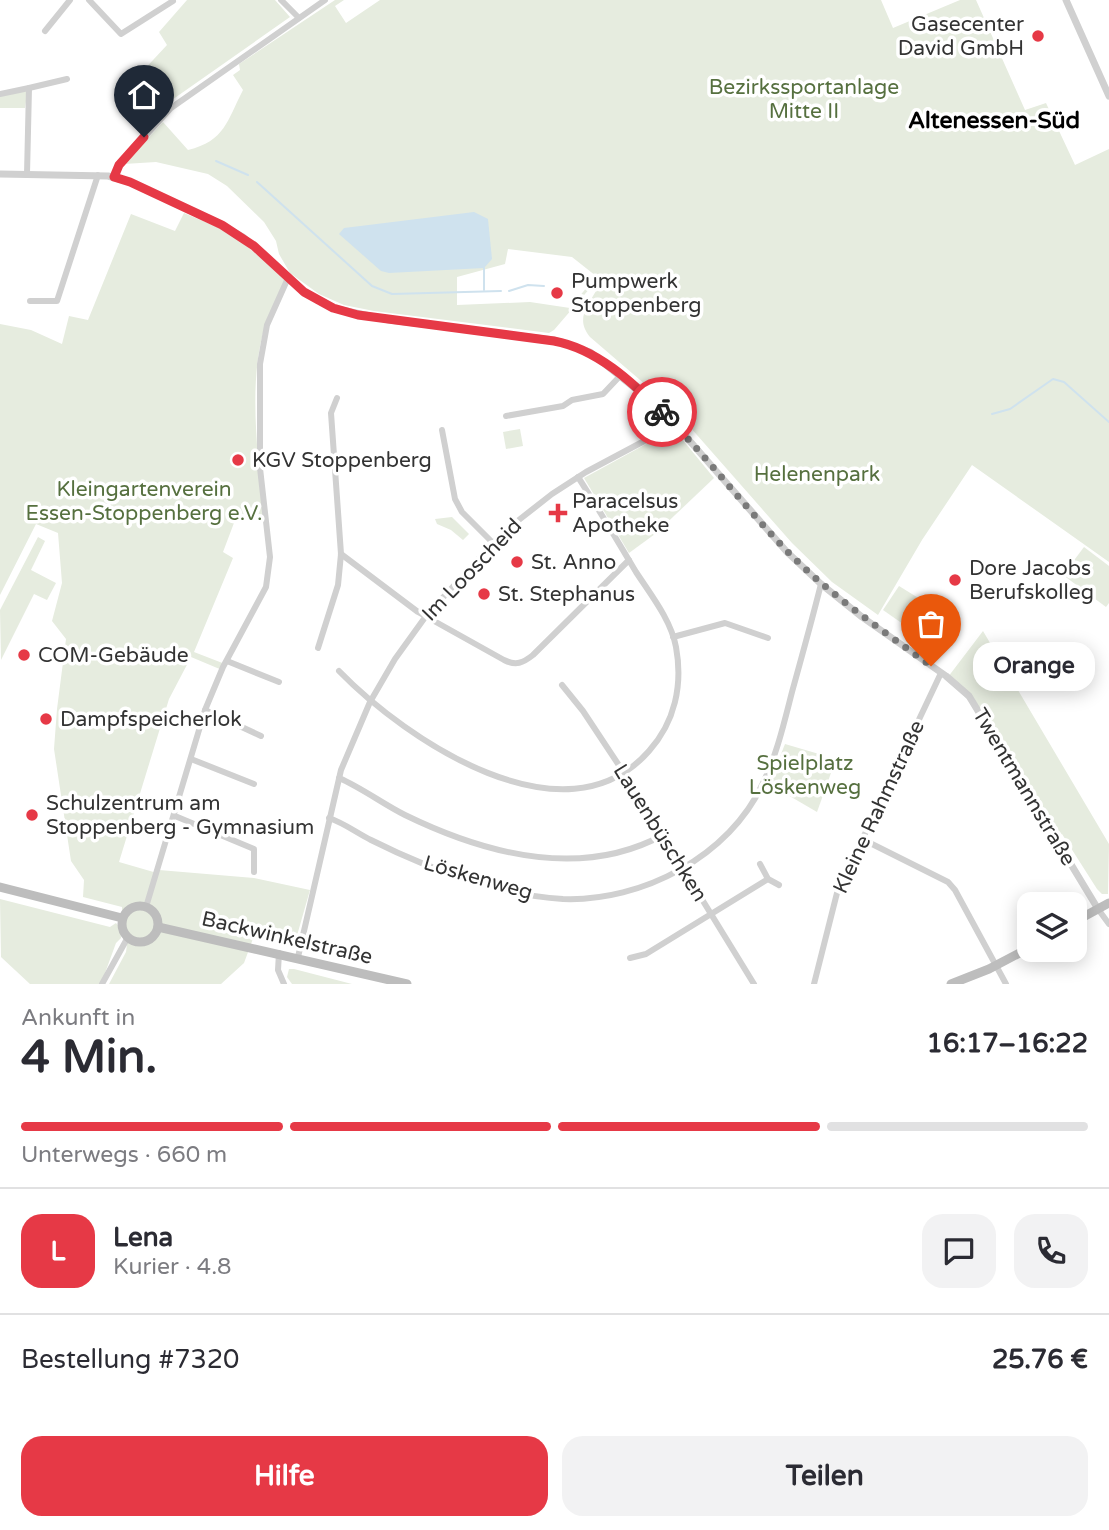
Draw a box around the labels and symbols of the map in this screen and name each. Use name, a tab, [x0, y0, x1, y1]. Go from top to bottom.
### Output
place label: Gasecenter David GmbH	[898, 12, 1024, 61]
marker: Gasecenter David GmbH	[1030, 28, 1046, 44]
pin	[114, 65, 174, 137]
park label: Bezirkssportanlage Mitte II	[709, 75, 899, 124]
district label: Altenessen-Süd	[908, 107, 1080, 135]
place label: Pumpwerk Stoppenberg	[571, 269, 701, 318]
marker: Pumpwerk Stoppenberg	[549, 285, 565, 301]
courier	[627, 377, 697, 447]
place label: KGV Stoppenberg	[252, 448, 432, 473]
marker: KGV Stoppenberg	[230, 452, 246, 468]
park label: Helenenpark	[754, 462, 880, 487]
park label: Kleingartenverein Essen-Stoppenberg e.V.	[26, 477, 262, 526]
place label: Paracelsus Apotheke	[572, 489, 678, 538]
marker: Paracelsus Apotheke	[550, 505, 566, 521]
street label: Im Looscheid	[417, 514, 527, 626]
place label: St. Anno	[531, 550, 616, 575]
marker: St. Anno	[509, 554, 525, 570]
place label: Dore Jacobs Berufskolleg	[969, 556, 1094, 605]
marker: Dore Jacobs Berufskolleg	[947, 572, 963, 588]
place label: St. Stephanus	[498, 582, 635, 607]
marker: St. Stephanus	[476, 586, 492, 602]
pin	[901, 594, 961, 666]
callout: Orange	[973, 642, 1096, 690]
place label: COM-Gebäude	[38, 643, 189, 668]
marker: COM-Gebäude	[16, 647, 32, 663]
street label: Twentmannstraße	[967, 704, 1081, 870]
place label: Dampfspeicherlok	[60, 707, 242, 732]
marker: Dampfspeicherlok	[38, 711, 54, 727]
street label: Kleine Rahmstraße	[828, 716, 930, 897]
park label: Spielplatz Löskenweg	[749, 751, 861, 800]
street label: Lauenbüschken	[608, 760, 712, 906]
place label: Schulzentrum am Stoppenberg - Gymnasium	[46, 791, 314, 840]
marker: Schulzentrum am Stoppenberg - Gymnasium	[24, 807, 40, 823]
street label: Löskenweg	[421, 851, 535, 905]
street label: Backwinkelstraße	[199, 906, 375, 970]

